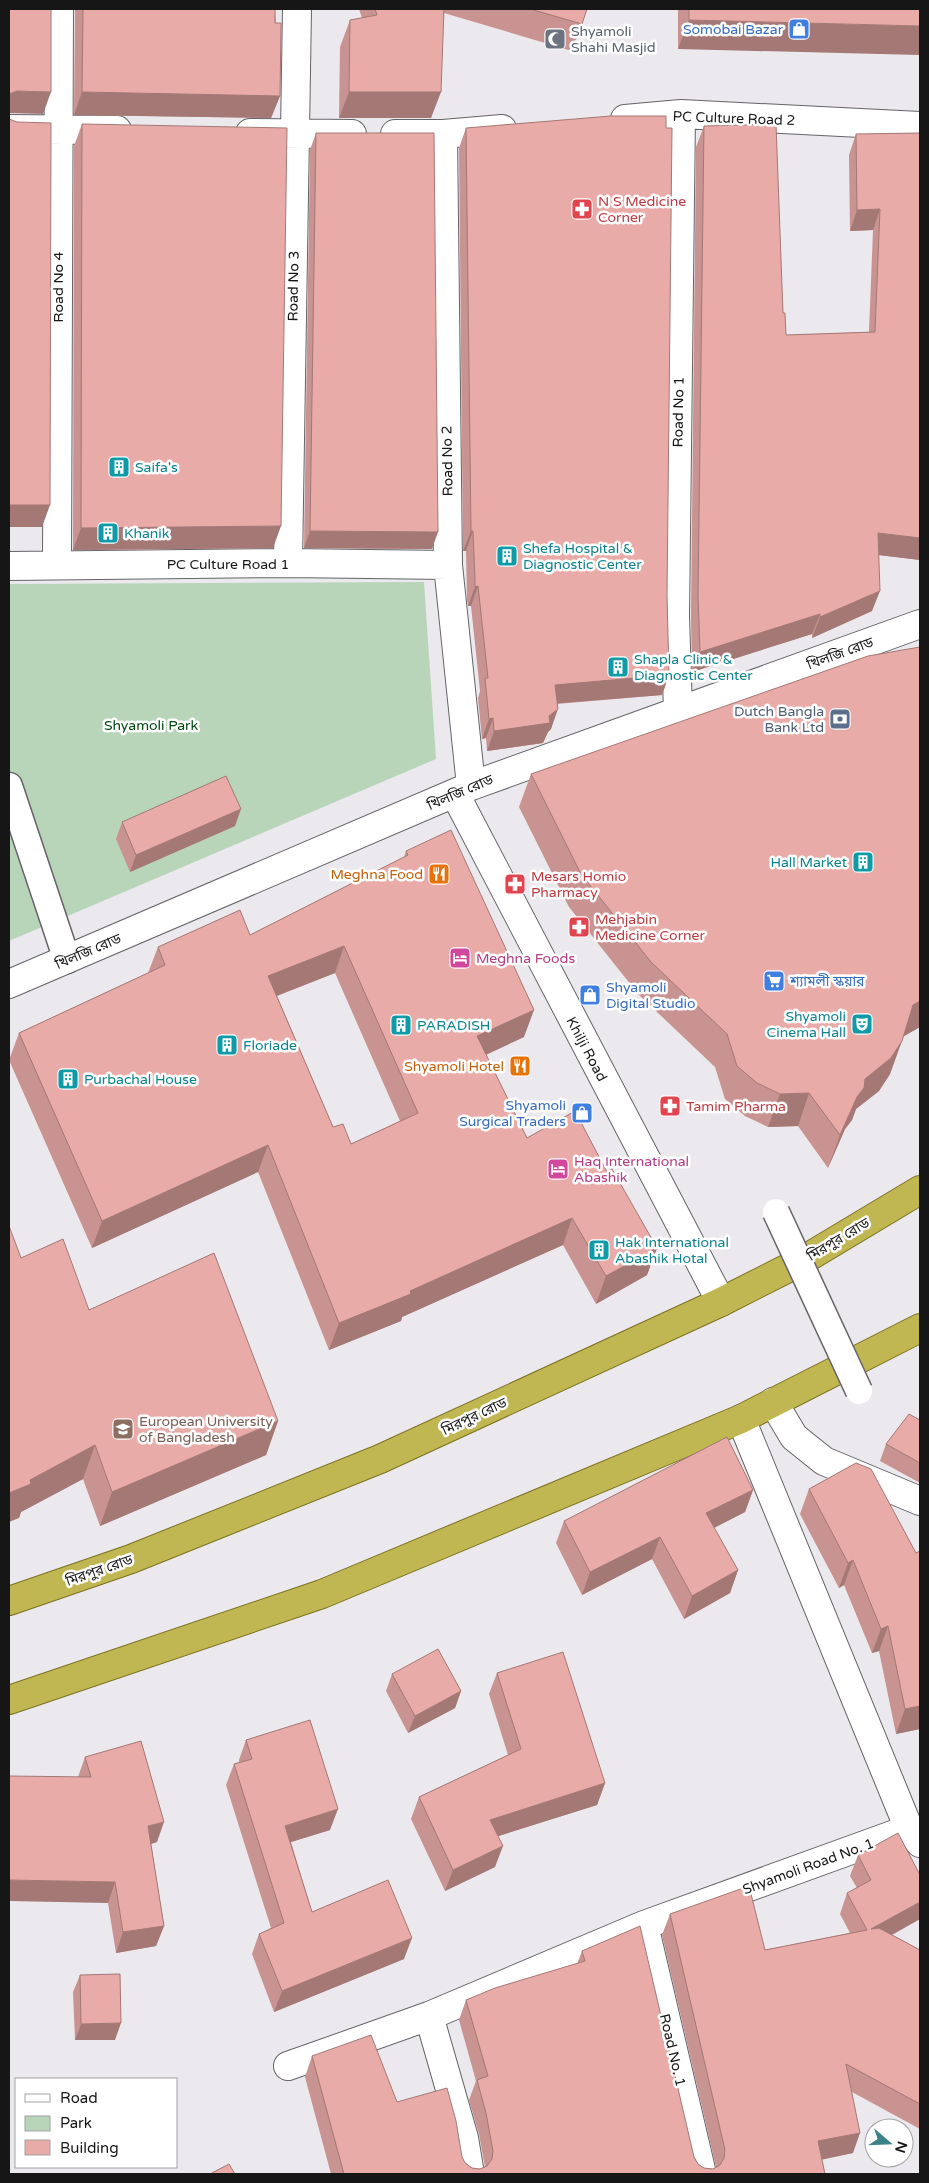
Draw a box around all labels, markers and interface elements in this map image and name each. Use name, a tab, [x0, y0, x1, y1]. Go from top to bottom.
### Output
shop icon: Somobai Bazar	[787, 17, 811, 41]
place label: Somobai Bazar	[683, 21, 784, 38]
place label: Shyamoli Shahi Masjid	[571, 23, 656, 56]
mosque icon: Shyamoli Shahi Masjid	[543, 27, 567, 51]
street label: PC Culture Road 2	[672, 108, 796, 129]
place label: N S Medicine Corner	[598, 193, 686, 226]
pharmacy icon: N S Medicine Corner	[570, 197, 594, 221]
street label: Road No 3	[284, 250, 303, 322]
street label: Road No 4	[50, 251, 67, 322]
street label: Road No 1	[669, 376, 688, 448]
street label: Road No 2	[438, 425, 457, 497]
building icon: Saifa's	[107, 455, 131, 479]
place label: Saifa's	[135, 459, 178, 476]
building icon: Khanik	[96, 521, 120, 545]
place label: Khanik	[124, 525, 170, 542]
place label: Shefa Hospital & Diagnostic Center	[523, 540, 642, 573]
building icon: Shefa Hospital & Diagnostic Center	[495, 544, 519, 568]
street label: PC Culture Road 1	[167, 556, 289, 573]
street label: খিলজি রোড	[804, 633, 877, 674]
place label: Shapla Clinic & Diagnostic Center	[634, 651, 753, 684]
building icon: Shapla Clinic & Diagnostic Center	[606, 655, 630, 679]
place label: Dutch Bangla Bank Ltd	[734, 703, 824, 736]
bank icon: Dutch Bangla Bank Ltd	[828, 707, 852, 731]
park label: Shyamoli Park	[104, 717, 198, 734]
street label: খিলজি রোড	[424, 771, 497, 814]
building icon: Hall Market	[851, 850, 875, 874]
place label: Hall Market	[770, 854, 848, 871]
restaurant icon: Meghna Food	[427, 862, 451, 886]
place label: Meghna Food	[331, 866, 423, 883]
place label: Mesars Homio Pharmacy	[531, 868, 626, 901]
pharmacy icon: Mesars Homio Pharmacy	[503, 872, 527, 896]
place label: Mehjabin Medicine Corner	[595, 911, 705, 944]
pharmacy icon: Mehjabin Medicine Corner	[567, 915, 591, 939]
street label: খিলজি রোড	[52, 930, 125, 973]
hotel icon: Meghna Foods	[448, 946, 472, 970]
place label: Meghna Foods	[476, 950, 575, 967]
supermarket icon: শ্যামলী স্কয়ার	[762, 969, 786, 993]
place label: শ্যামলী স্কয়ার	[789, 973, 865, 990]
place label: Shyamoli Digital Studio	[606, 979, 696, 1012]
shop icon: Shyamoli Digital Studio	[578, 983, 602, 1007]
place label: Shyamoli Cinema Hall	[767, 1008, 846, 1041]
theatre icon: Shyamoli Cinema Hall	[850, 1012, 874, 1036]
building icon: PARADISH	[389, 1013, 413, 1037]
street label: Khilji Road	[562, 1014, 611, 1084]
place label: PARADISH	[417, 1017, 490, 1034]
building icon: Floriade	[215, 1033, 239, 1057]
place label: Floriade	[243, 1037, 297, 1054]
restaurant icon: Shyamoli Hotel	[508, 1054, 532, 1078]
place label: Shyamoli Hotel	[404, 1058, 504, 1075]
building icon: Purbachal House	[56, 1067, 80, 1091]
place label: Purbachal House	[84, 1071, 197, 1088]
pharmacy icon: Tamim Pharma	[658, 1094, 682, 1118]
place label: Shyamoli Surgical Traders	[459, 1097, 566, 1130]
place label: Tamim Pharma	[686, 1098, 786, 1115]
shop icon: Shyamoli Surgical Traders	[570, 1101, 594, 1125]
place label: Haq International Abashik	[574, 1153, 689, 1186]
hotel icon: Haq International Abashik	[546, 1157, 570, 1181]
street label: মিরপুর রোড	[803, 1214, 873, 1265]
place label: Hak International Abashik Hotal	[615, 1234, 729, 1267]
building icon: Hak International Abashik Hotal	[587, 1238, 611, 1262]
street label: মিরপুর রোড	[438, 1394, 510, 1439]
place label: European University of Bangladesh	[139, 1413, 273, 1446]
school or university icon: European University of Bangladesh	[111, 1417, 135, 1441]
street label: মিরপুর রোড	[62, 1551, 136, 1590]
street label: Shyamoli Road No. 1	[740, 1835, 876, 1898]
street label: Road No. 1	[656, 2012, 689, 2088]
legend	[15, 2078, 178, 2168]
text: Road	[60, 2089, 98, 2107]
text: Park	[60, 2114, 92, 2132]
north arrow	[864, 2118, 914, 2168]
text: Building	[60, 2139, 119, 2157]
text: N	[891, 2139, 911, 2155]

